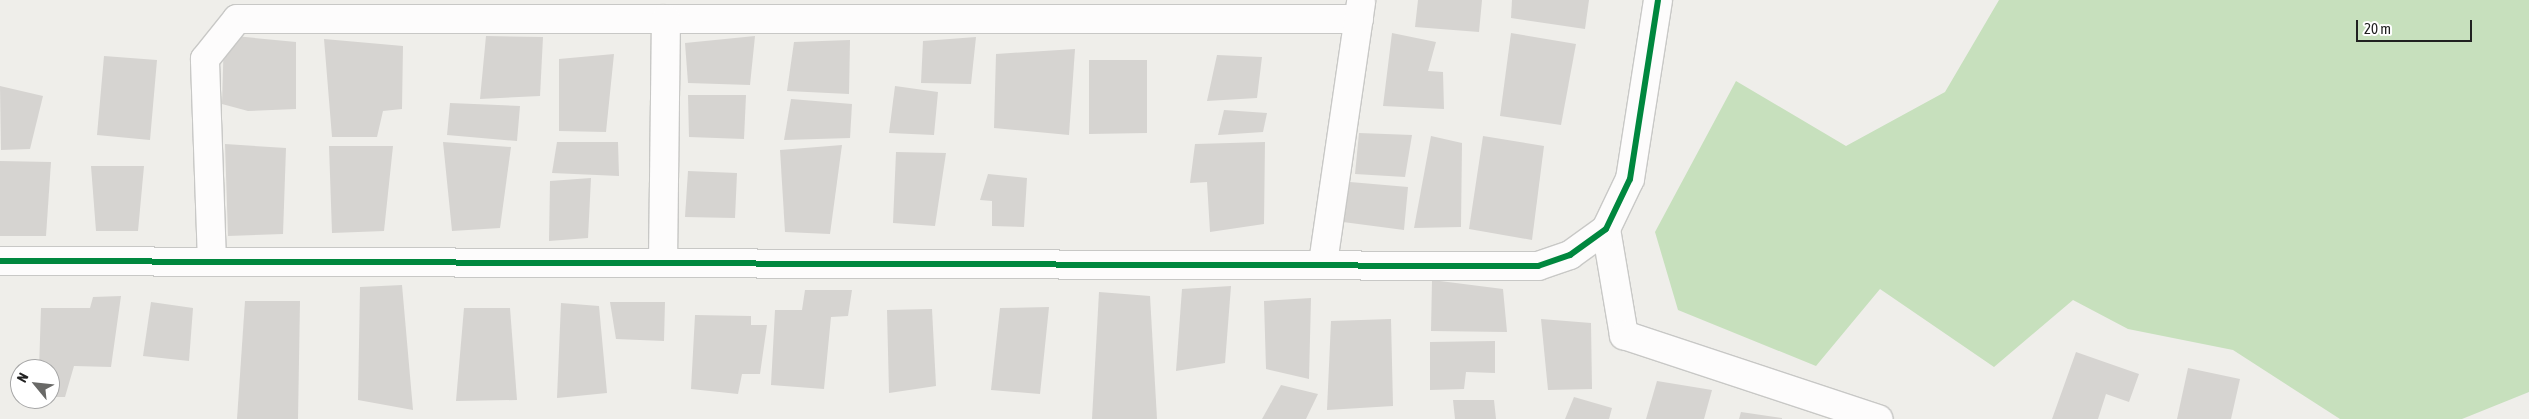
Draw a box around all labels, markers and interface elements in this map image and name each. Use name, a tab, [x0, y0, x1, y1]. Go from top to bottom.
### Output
scale bar	[2359, 10, 2475, 42]
text: 20 m	[2364, 20, 2391, 37]
north arrow	[10, 359, 60, 409]
text: N	[14, 370, 32, 385]

